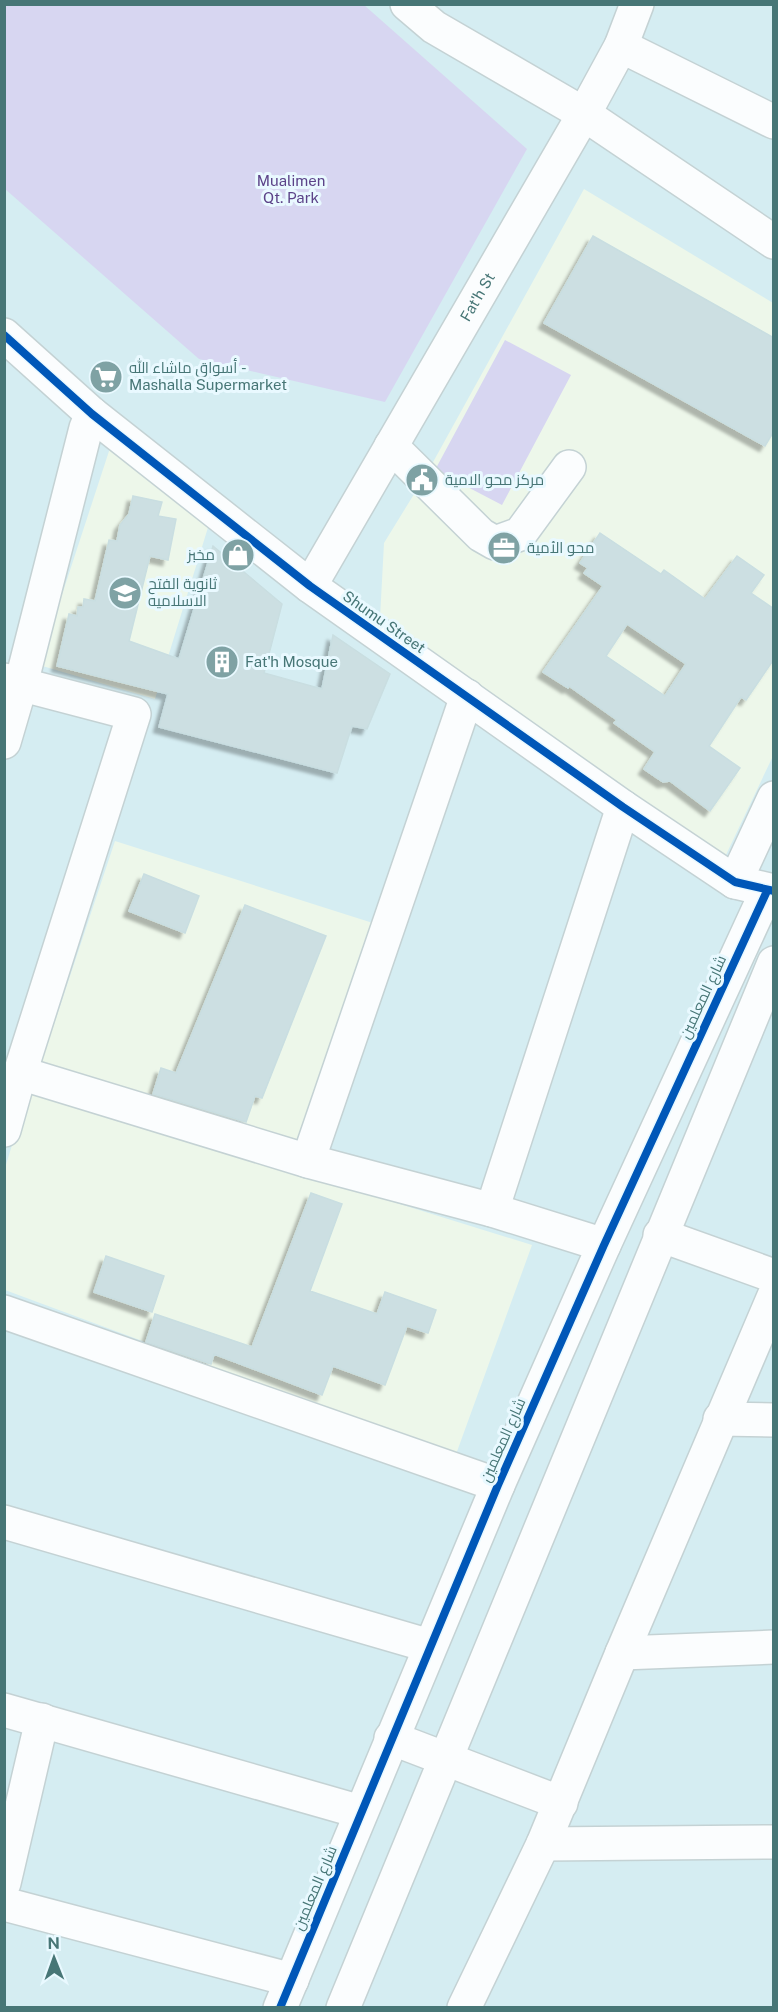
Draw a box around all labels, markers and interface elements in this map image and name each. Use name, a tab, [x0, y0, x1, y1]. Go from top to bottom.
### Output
park label: Mualimen Qt. Park	[257, 172, 325, 206]
street label: Fat'h St	[457, 269, 498, 324]
place label: أسواق ماشاء الله - Mashalla Supermarket	[129, 358, 287, 393]
supermarket icon: أسواق ماشاء الله - Mashalla Supermarket	[88, 359, 124, 395]
public building icon: مركز محو الامية	[404, 462, 440, 498]
place label: مركز محو الامية	[445, 471, 544, 489]
office icon: محو الأمية	[486, 530, 522, 566]
shop icon: مخبز	[220, 537, 256, 573]
place label: محو الأمية	[527, 539, 594, 557]
place label: مخبز	[186, 546, 215, 564]
school or university icon: ثانوية الفتح الاسلاميه	[107, 575, 143, 611]
place label: ثانوية الفتح الاسلاميه	[148, 575, 217, 609]
street label: Shumu Street	[340, 587, 429, 656]
building icon: Fat'h Mosque	[204, 644, 240, 680]
place label: Fat'h Mosque	[245, 653, 338, 670]
street label: شارع المعلمين	[676, 952, 732, 1043]
street label: شارع المعلمين	[476, 1395, 531, 1486]
street label: شارع المعلمين	[289, 1843, 343, 1934]
north arrow	[24, 1928, 84, 1988]
text: N	[47, 1934, 60, 1953]

